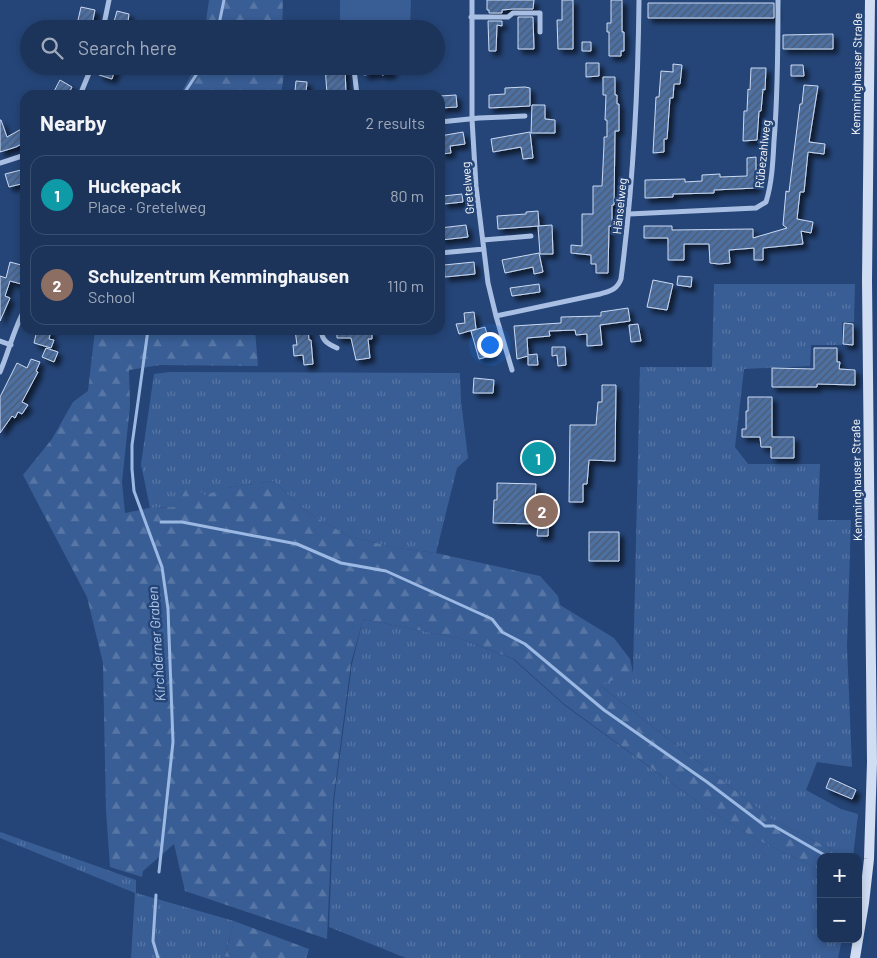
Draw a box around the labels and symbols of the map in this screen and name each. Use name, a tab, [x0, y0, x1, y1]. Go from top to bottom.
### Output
street label: Kemminghauser Straße	[848, 13, 864, 135]
street label: Rübezahlweg	[751, 119, 773, 189]
street label: Gretelweg	[458, 161, 476, 215]
street label: Hänselweg	[609, 177, 629, 235]
your location	[477, 332, 503, 358]
street label: Kemminghauser Straße	[848, 419, 864, 541]
pin: 1	[522, 439, 554, 477]
pin: 2	[526, 492, 558, 530]
water label: Kirchderner Graben	[144, 586, 168, 702]

